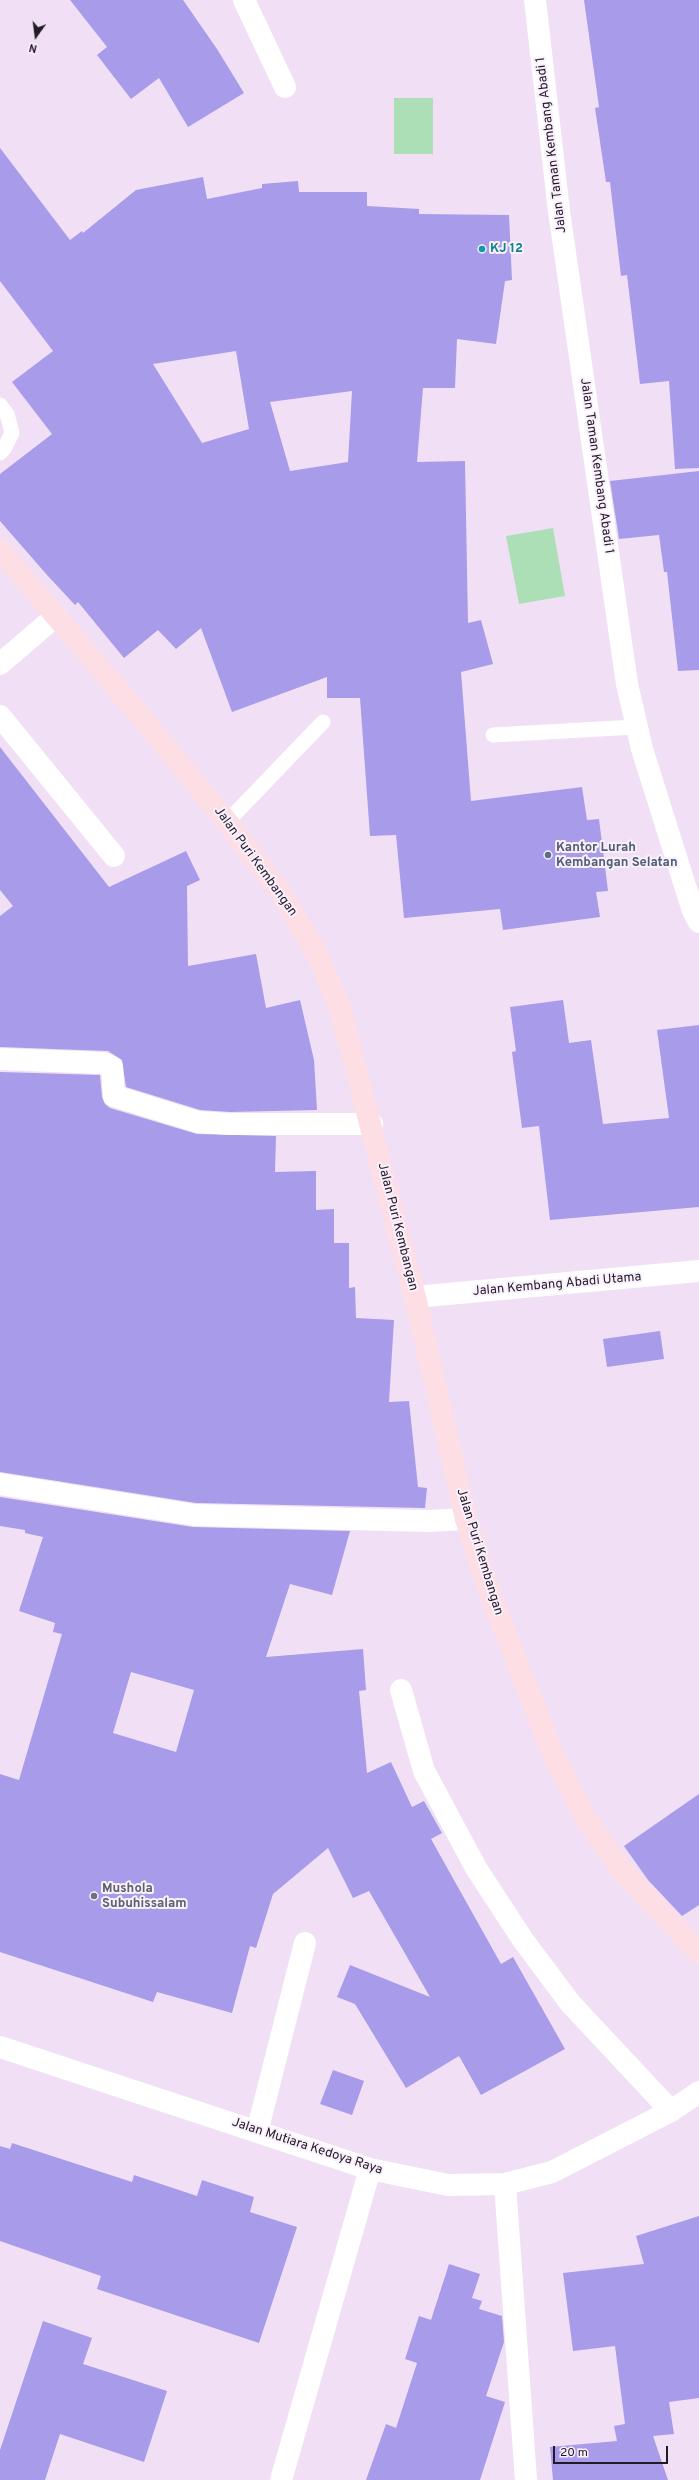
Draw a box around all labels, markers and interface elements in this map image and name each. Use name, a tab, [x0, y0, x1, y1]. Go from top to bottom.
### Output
north arrow	[16, 16, 56, 56]
text: N	[28, 40, 39, 55]
street label: Jalan Taman Kembang Abadi 1	[533, 56, 571, 234]
place label: KJ 12	[490, 241, 523, 257]
marker: KJ 12	[477, 244, 487, 254]
street label: Jalan Taman Kembang Abadi 1	[576, 377, 616, 555]
street label: Jalan Puri Kembangan	[210, 804, 300, 920]
place label: Kantor Lurah Kembangan Selatan	[556, 840, 678, 871]
marker: Kantor Lurah Kembangan Selatan	[543, 850, 553, 860]
street label: Jalan Puri Kembangan	[374, 1161, 420, 1293]
street label: Jalan Kembang Abadi Utama	[472, 1270, 642, 1300]
street label: Jalan Puri Kembangan	[452, 1487, 506, 1617]
place label: Mushola Subuhissalam	[102, 1881, 187, 1912]
marker: Mushola Subuhissalam	[89, 1891, 99, 1901]
street label: Jalan Mutiara Kedoya Raya	[230, 2115, 384, 2179]
scale bar	[555, 2438, 670, 2464]
text: 20 m	[560, 2445, 588, 2461]

